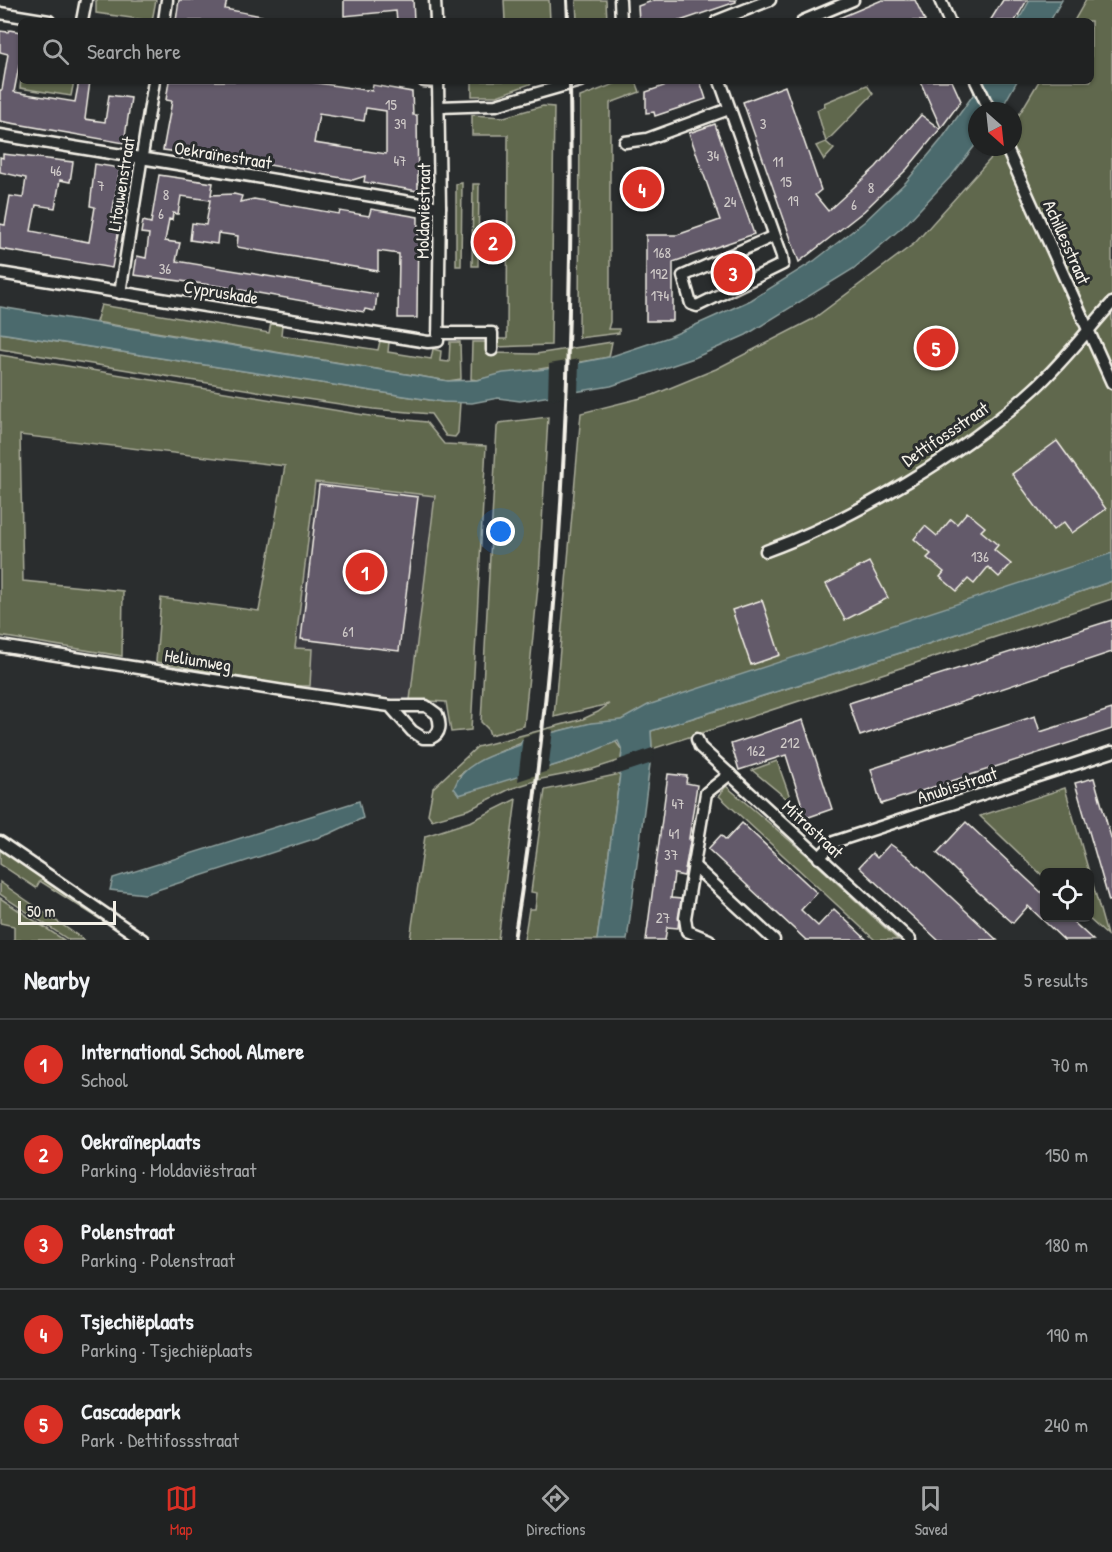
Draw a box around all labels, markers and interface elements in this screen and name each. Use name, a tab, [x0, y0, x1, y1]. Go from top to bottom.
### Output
search box	[18, 18, 1094, 84]
icon: search	[39, 35, 72, 68]
text: Search here	[87, 36, 181, 66]
house number: 15	[385, 94, 398, 115]
north arrow	[968, 102, 1022, 156]
house number: 39	[394, 113, 407, 134]
house number: 3	[760, 113, 767, 134]
street label: Litouwenstraat	[101, 134, 141, 233]
street label: Oekraïnestraat	[172, 135, 274, 175]
house number: 34	[707, 145, 720, 166]
house number: 47	[393, 150, 407, 171]
house number: 11	[773, 151, 783, 172]
house number: 46	[50, 160, 62, 181]
street label: Moldaviëstraat	[410, 162, 436, 259]
pin: 4	[622, 166, 662, 212]
house number: 15	[780, 171, 793, 192]
house number: 7	[97, 175, 105, 196]
house number: 8	[868, 177, 874, 198]
house number: 8	[163, 184, 169, 205]
house number: 19	[788, 190, 799, 211]
house number: 24	[724, 191, 737, 212]
house number: 6	[851, 194, 857, 215]
street label: Achillesstraat	[1037, 196, 1097, 289]
house number: 6	[158, 203, 164, 224]
pin: 2	[474, 220, 512, 264]
house number: 168	[653, 242, 671, 263]
pin: 3	[714, 250, 752, 296]
house number: 36	[159, 258, 171, 279]
house number: 192	[650, 263, 668, 284]
street label: Cypruskade	[182, 274, 260, 310]
house number: 174	[651, 285, 670, 306]
pin: 5	[916, 326, 956, 370]
street label: Dettifossstraat	[897, 395, 994, 472]
your location	[486, 517, 515, 546]
house number: 136	[971, 546, 989, 567]
pin: 1	[346, 550, 385, 594]
house number: 61	[342, 621, 354, 642]
street label: Heliumweg	[163, 642, 233, 678]
house number: 212	[780, 732, 800, 753]
house number: 162	[747, 740, 765, 761]
street label: Anubisstraat	[914, 760, 1001, 810]
house number: 47	[671, 793, 685, 814]
street label: Mitrastraat	[777, 794, 850, 864]
house number: 41	[668, 823, 680, 844]
house number: 37	[664, 844, 678, 865]
map controls	[1040, 868, 1094, 922]
button: locate	[1040, 868, 1094, 922]
scale bar	[18, 898, 116, 926]
text: 50 m	[27, 900, 56, 922]
house number: 27	[656, 907, 670, 928]
text: Nearby	[24, 962, 90, 997]
text: 5 results	[1024, 966, 1088, 993]
text: International School Almere	[81, 1036, 304, 1066]
text: 1	[40, 1051, 47, 1078]
text: 70 m	[1051, 1051, 1088, 1078]
text: School	[81, 1066, 128, 1093]
text: Oekraïneplaats	[81, 1126, 200, 1156]
text: 2	[39, 1141, 48, 1168]
text: 150 m	[1045, 1141, 1088, 1168]
text: Parking · Moldaviëstraat	[81, 1156, 256, 1183]
text: Polenstraat	[81, 1216, 174, 1246]
text: 3	[39, 1231, 48, 1258]
text: 180 m	[1045, 1231, 1088, 1258]
text: Parking · Polenstraat	[81, 1246, 235, 1273]
text: Tsjechiëplaats	[81, 1306, 194, 1336]
text: 4	[40, 1321, 47, 1348]
text: 190 m	[1046, 1321, 1088, 1348]
text: Parking · Tsjechiëplaats	[81, 1336, 253, 1363]
text: Cascadepark	[81, 1396, 180, 1426]
text: 5	[39, 1411, 48, 1438]
text: 240 m	[1044, 1411, 1088, 1438]
text: Park · Dettifossstraat	[81, 1426, 239, 1453]
tab: Map	[165, 1482, 198, 1540]
tab: Directions	[527, 1482, 585, 1540]
tab: Saved	[914, 1482, 947, 1540]

